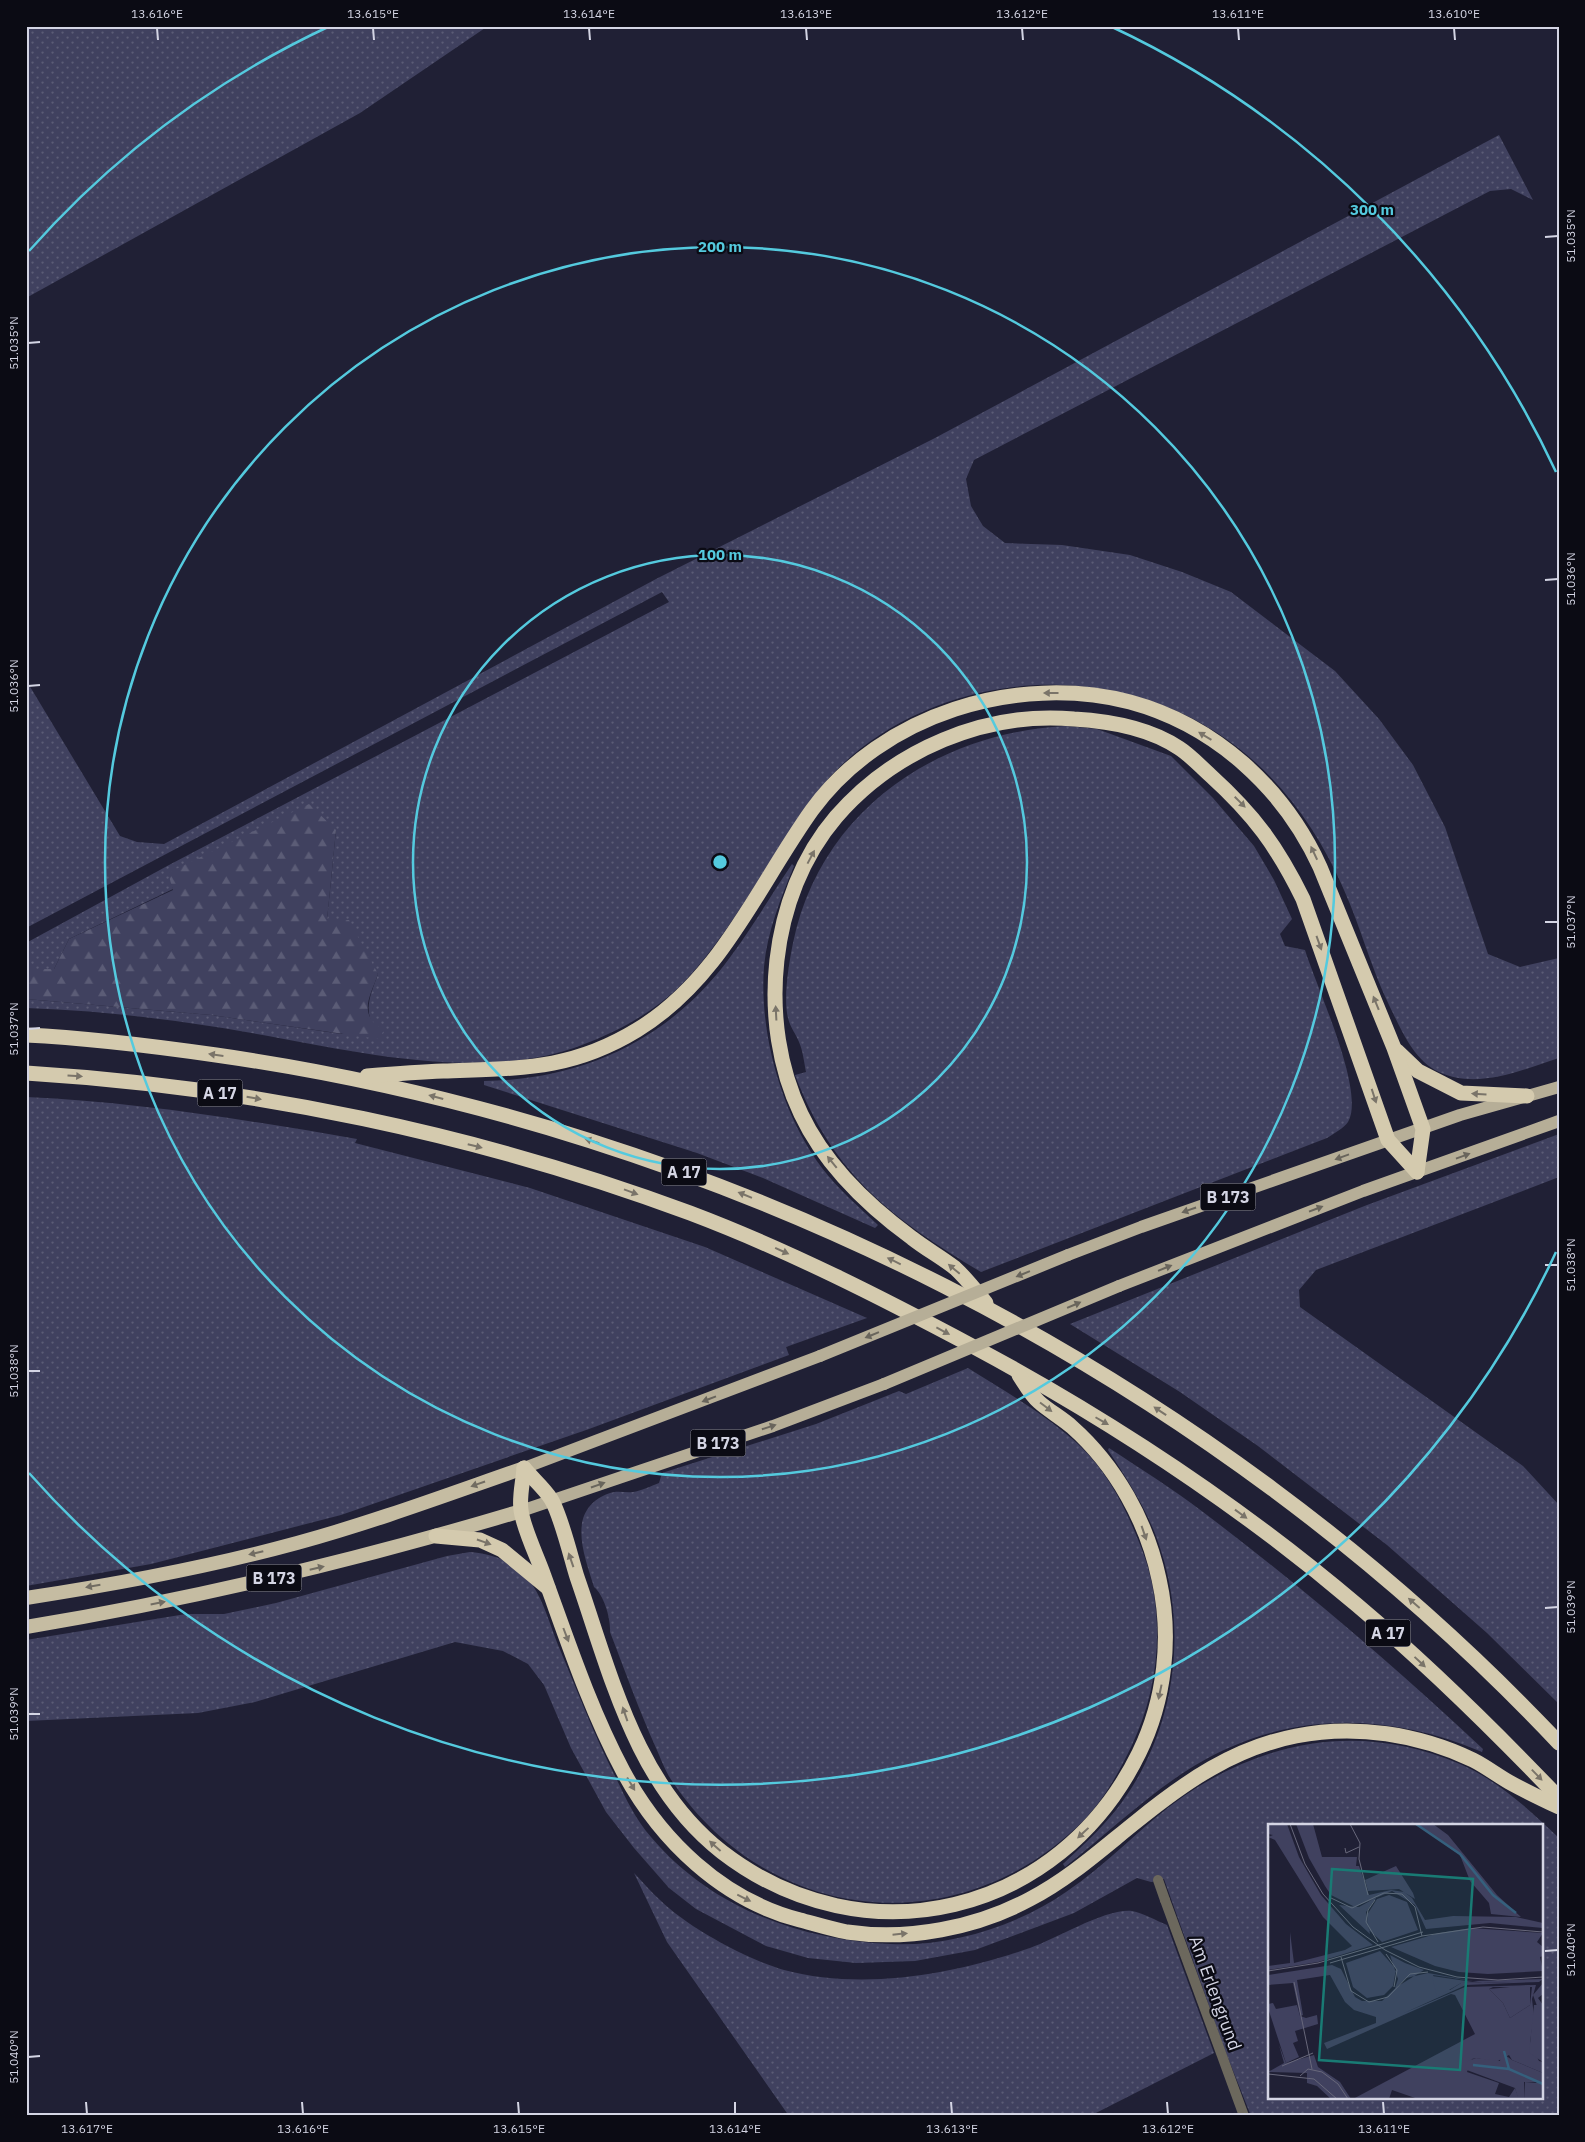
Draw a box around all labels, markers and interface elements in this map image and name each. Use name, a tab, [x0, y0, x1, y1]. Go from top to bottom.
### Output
text: 13.616°E	[131, 6, 183, 21]
text: 13.615°E	[347, 6, 399, 21]
text: 13.614°E	[563, 6, 615, 21]
text: 13.613°E	[780, 6, 832, 21]
text: 13.612°E	[996, 6, 1048, 21]
text: 13.611°E	[1212, 6, 1264, 21]
text: 13.610°E	[1428, 6, 1480, 21]
text: 300 m	[1350, 200, 1394, 219]
text: 51.035°N	[1563, 209, 1578, 263]
text: 200 m	[698, 237, 742, 256]
text: 51.035°N	[6, 316, 21, 370]
text: 100 m	[698, 545, 742, 564]
text: 51.036°N	[1563, 552, 1578, 606]
text: 51.036°N	[6, 659, 21, 713]
one-way arrow	[1042, 689, 1058, 697]
one-way arrow	[1198, 731, 1211, 740]
one-way arrow	[1234, 796, 1246, 808]
one-way arrow	[1310, 846, 1318, 860]
one-way arrow	[806, 850, 815, 863]
centre of rings	[711, 853, 729, 871]
text: 51.037°N	[1563, 895, 1578, 949]
one-way arrow	[1315, 936, 1323, 951]
one-way arrow	[1372, 995, 1380, 1010]
text: 51.037°N	[6, 1002, 21, 1056]
one-way arrow	[771, 1005, 779, 1021]
one-way arrow	[207, 1050, 223, 1058]
one-way arrow	[67, 1073, 83, 1081]
road number: A 17	[198, 1080, 242, 1106]
one-way arrow	[1371, 1088, 1378, 1103]
one-way arrow	[1470, 1089, 1486, 1097]
one-way arrow	[428, 1092, 443, 1100]
one-way arrow	[246, 1095, 262, 1103]
one-way arrow	[585, 1137, 600, 1145]
one-way arrow	[467, 1142, 482, 1150]
one-way arrow	[1455, 1152, 1470, 1159]
one-way arrow	[1335, 1154, 1350, 1161]
one-way arrow	[826, 1156, 837, 1169]
road number: A 17	[662, 1158, 706, 1186]
road number: B 173	[1200, 1184, 1256, 1210]
one-way arrow	[624, 1188, 639, 1196]
one-way arrow	[738, 1191, 753, 1199]
one-way arrow	[1309, 1205, 1324, 1213]
one-way arrow	[1181, 1207, 1196, 1215]
text: 51.038°N	[1563, 1238, 1578, 1292]
one-way arrow	[775, 1248, 789, 1256]
one-way arrow	[887, 1257, 901, 1265]
one-way arrow	[947, 1263, 960, 1274]
one-way arrow	[1158, 1264, 1173, 1272]
one-way arrow	[1015, 1270, 1030, 1278]
one-way arrow	[1067, 1300, 1081, 1308]
one-way arrow	[936, 1327, 951, 1335]
one-way arrow	[865, 1331, 879, 1339]
text: 51.038°N	[6, 1344, 21, 1398]
one-way arrow	[702, 1396, 717, 1404]
one-way arrow	[1039, 1402, 1052, 1412]
one-way arrow	[1153, 1406, 1167, 1416]
one-way arrow	[1096, 1416, 1109, 1425]
one-way arrow	[761, 1423, 776, 1430]
road number: B 173	[690, 1430, 746, 1456]
one-way arrow	[591, 1480, 606, 1488]
one-way arrow	[470, 1481, 485, 1488]
one-way arrow	[1234, 1509, 1248, 1519]
one-way arrow	[1141, 1525, 1148, 1540]
one-way arrow	[476, 1539, 491, 1546]
one-way arrow	[248, 1549, 263, 1557]
one-way arrow	[567, 1552, 575, 1567]
one-way arrow	[309, 1564, 324, 1572]
road number: B 173	[246, 1565, 302, 1592]
text: 51.039°N	[1563, 1580, 1578, 1634]
one-way arrow	[85, 1582, 101, 1590]
one-way arrow	[1408, 1597, 1420, 1609]
one-way arrow	[151, 1599, 166, 1607]
road number: A 17	[1366, 1620, 1410, 1646]
one-way arrow	[562, 1628, 570, 1643]
one-way arrow	[1413, 1656, 1425, 1668]
one-way arrow	[1155, 1684, 1163, 1700]
text: 51.039°N	[6, 1687, 21, 1741]
one-way arrow	[621, 1706, 628, 1721]
one-way arrow	[1531, 1768, 1543, 1780]
one-way arrow	[626, 1777, 635, 1790]
inset map	[1268, 1824, 1542, 2100]
one-way arrow	[1078, 1827, 1090, 1839]
one-way arrow	[710, 1840, 722, 1852]
one-way arrow	[737, 1894, 751, 1902]
text: 51.040°N	[1563, 1923, 1578, 1977]
one-way arrow	[892, 1930, 908, 1938]
street label: Am Erlengrund	[1184, 1932, 1247, 2053]
text: 51.040°N	[6, 2030, 21, 2084]
text: 13.617°E	[61, 2121, 113, 2136]
text: 13.616°E	[277, 2121, 329, 2136]
text: 13.615°E	[493, 2121, 545, 2136]
text: 13.614°E	[709, 2121, 761, 2136]
text: 13.613°E	[926, 2121, 978, 2136]
text: 13.612°E	[1142, 2121, 1194, 2136]
text: 13.611°E	[1358, 2121, 1410, 2136]

